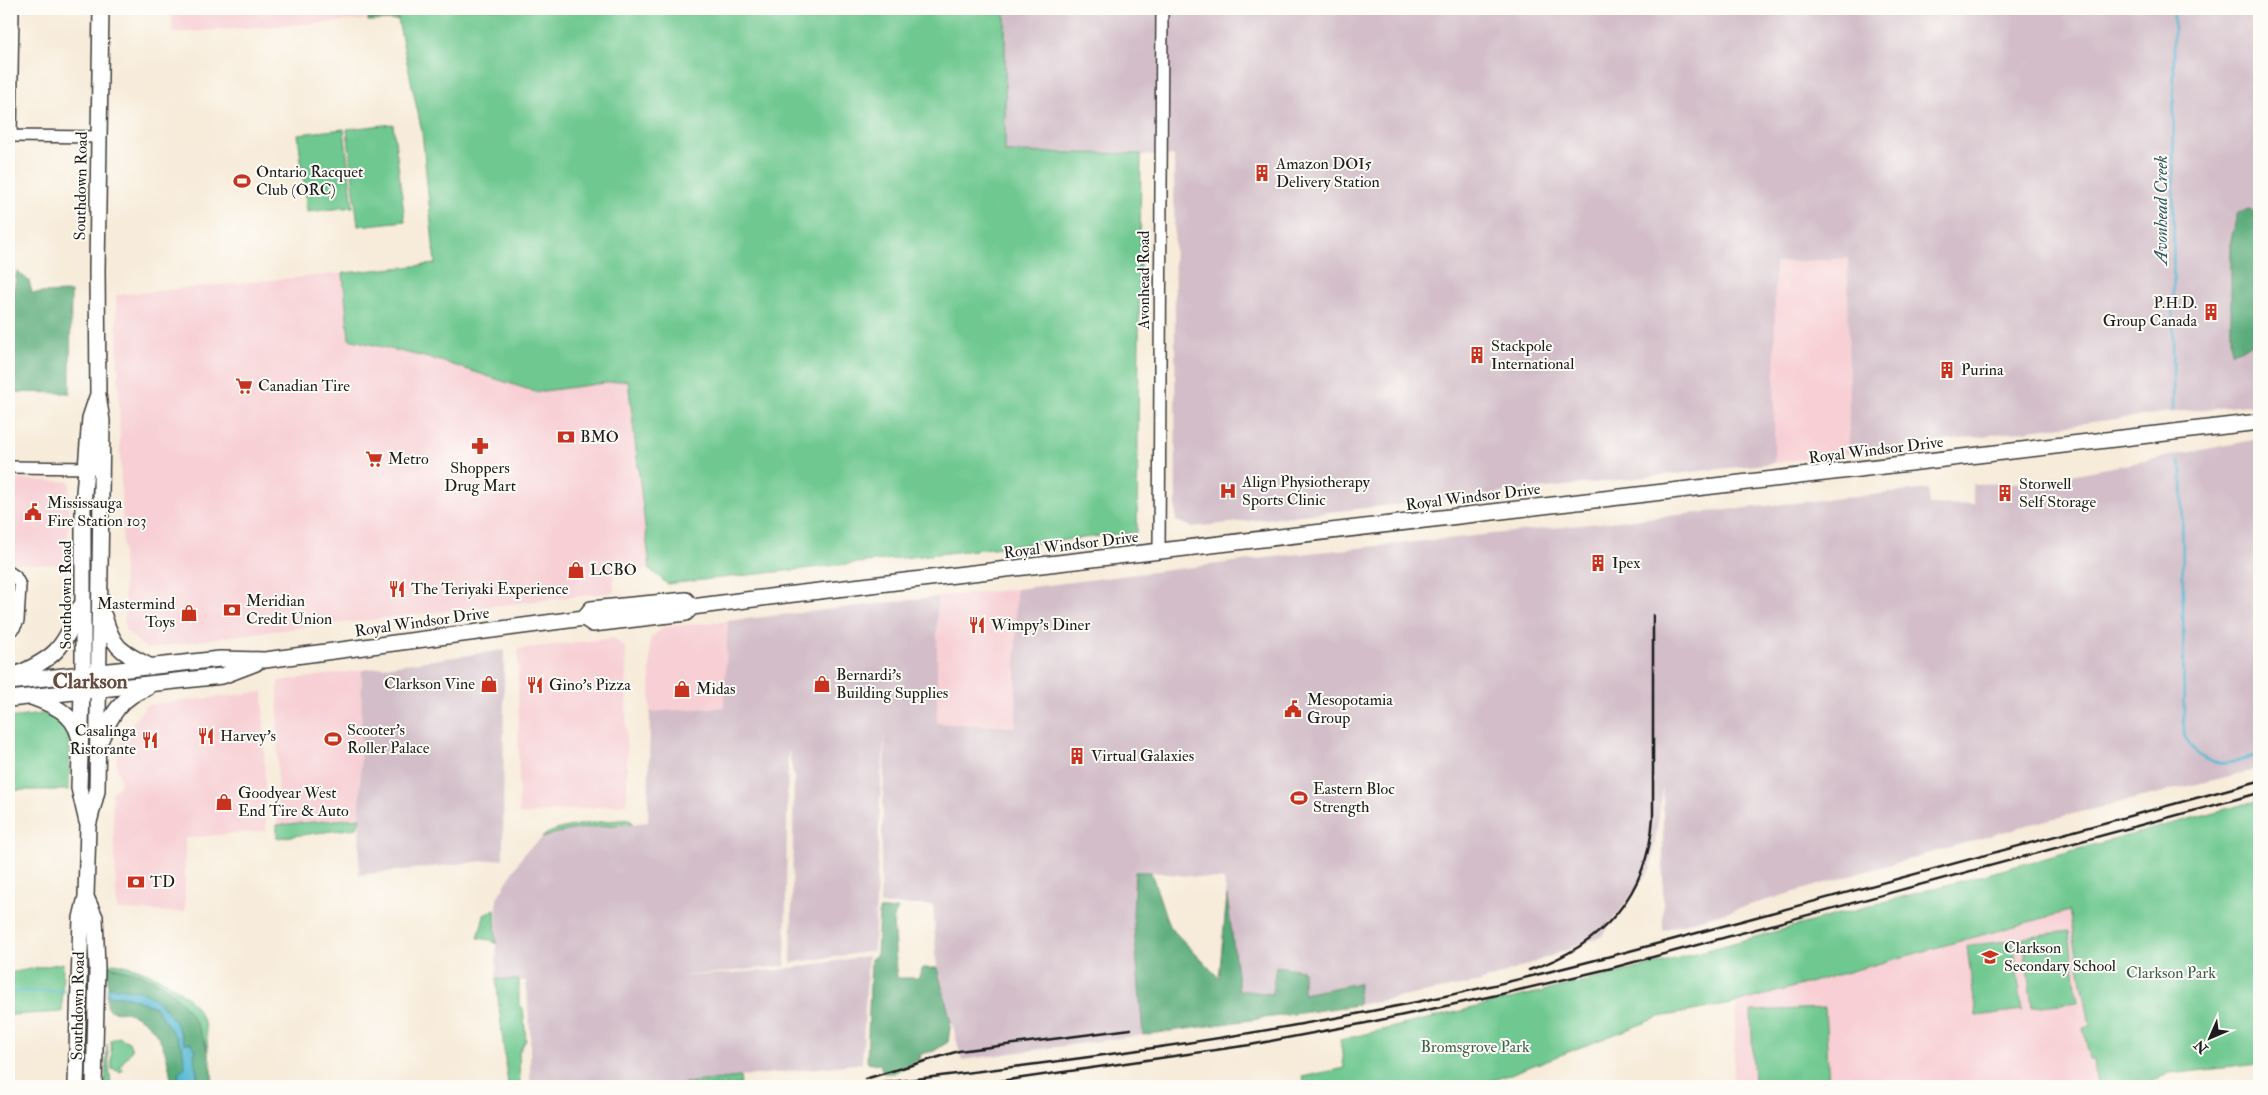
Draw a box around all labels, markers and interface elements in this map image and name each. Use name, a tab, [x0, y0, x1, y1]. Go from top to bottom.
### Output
street label: Southdown Road	[70, 131, 92, 241]
place label: Amazon DOI5 Delivery Station	[1275, 154, 1380, 192]
water label: Avonhead Creek	[2150, 155, 2173, 267]
place label: Ontario Racquet Club (ORC)	[256, 162, 363, 200]
building icon: Amazon DOI5 Delivery Station	[1252, 163, 1272, 183]
sports icon: Ontario Racquet Club (ORC)	[232, 171, 252, 191]
street label: Avonhead Road	[1134, 230, 1154, 330]
place label: P.H.D. Group Canada	[2103, 293, 2197, 332]
building icon: P.H.D. Group Canada	[2201, 302, 2221, 322]
place label: Stackpole International	[1491, 336, 1574, 374]
building icon: Stackpole International	[1467, 345, 1487, 365]
building icon: Purina	[1937, 360, 1957, 380]
place label: Purina	[1961, 360, 2004, 380]
supermarket icon: Canadian Tire	[234, 376, 254, 396]
place label: Canadian Tire	[258, 376, 350, 396]
bank icon: BMO	[556, 427, 576, 447]
place label: BMO	[580, 427, 619, 447]
street label: Royal Windsor Drive	[1807, 432, 1945, 468]
pharmacy icon: Shoppers Drug Mart	[470, 436, 490, 456]
supermarket icon: Metro	[364, 449, 384, 469]
place label: Metro	[388, 449, 429, 469]
place label: Shoppers Drug Mart	[444, 458, 516, 496]
place label: Align Physiotherapy Sports Clinic	[1241, 472, 1371, 511]
place label: Storwell Self Storage	[2019, 474, 2096, 512]
street label: Royal Windsor Drive	[1404, 479, 1542, 515]
hospital icon: Align Physiotherapy Sports Clinic	[1218, 481, 1238, 501]
building icon: Storwell Self Storage	[1995, 483, 2015, 503]
place label: Mississauga Fire Station 103	[47, 493, 146, 531]
public building icon: Mississauga Fire Station 103	[23, 502, 43, 522]
street label: Royal Windsor Drive	[1002, 527, 1140, 563]
street label: Southdown Road	[56, 540, 76, 649]
building icon: Ipex	[1588, 553, 1608, 573]
place label: Ipex	[1612, 553, 1640, 574]
shop icon: LCBO	[566, 560, 586, 580]
place label: LCBO	[590, 560, 637, 580]
restaurant icon: The Teriyaki Experience	[387, 579, 407, 599]
place label: The Teriyaki Experience	[411, 579, 569, 600]
place label: Meridian Credit Union	[246, 591, 332, 629]
place label: Mastermind Toys	[97, 594, 175, 632]
bank icon: Meridian Credit Union	[222, 600, 242, 620]
shop icon: Mastermind Toys	[179, 603, 199, 623]
street label: Royal Windsor Drive	[353, 603, 491, 641]
restaurant icon: Wimpy's Diner	[967, 615, 987, 635]
place label: Wimpy's Diner	[990, 615, 1090, 636]
place label: Bernardi's Building Supplies	[836, 665, 948, 704]
district label: Clarkson	[52, 668, 128, 695]
place label: Clarkson Vine	[384, 674, 475, 694]
shop icon: Clarkson Vine	[479, 674, 499, 694]
shop icon: Bernardi's Building Supplies	[812, 674, 832, 694]
restaurant icon: Gino's Pizza	[525, 675, 545, 695]
place label: Gino's Pizza	[549, 675, 631, 695]
shop icon: Midas	[672, 679, 692, 699]
place label: Midas	[696, 679, 736, 699]
place label: Mesopotamia Group	[1307, 690, 1393, 729]
public building icon: Mesopotamia Group	[1283, 699, 1303, 719]
place label: Scooter's Roller Palace	[347, 720, 430, 758]
place label: Casalinga Ristorante	[69, 721, 136, 759]
restaurant icon: Harvey's	[196, 726, 216, 746]
place label: Harvey's	[220, 726, 276, 746]
sports icon: Scooter's Roller Palace	[323, 729, 343, 749]
restaurant icon: Casalinga Ristorante	[140, 730, 160, 750]
building icon: Virtual Galaxies	[1067, 746, 1087, 766]
place label: Virtual Galaxies	[1091, 746, 1194, 766]
place label: Eastern Bloc Strength	[1313, 779, 1395, 817]
place label: Goodyear West End Tire & Auto	[238, 783, 349, 821]
sports icon: Eastern Bloc Strength	[1289, 788, 1309, 808]
shop icon: Goodyear West End Tire & Auto	[214, 792, 234, 812]
bank icon: TD	[126, 872, 146, 892]
place label: TD	[150, 872, 175, 892]
place label: Clarkson Secondary School	[2004, 938, 2116, 976]
school or university icon: Clarkson Secondary School	[1980, 947, 2000, 967]
street label: Southdown Road	[67, 951, 89, 1061]
park label: Clarkson Park	[2126, 963, 2216, 983]
north arrow	[2186, 1012, 2236, 1062]
text: N	[2190, 1036, 2212, 1058]
park label: Bromsgrove Park	[1420, 1037, 1530, 1057]

